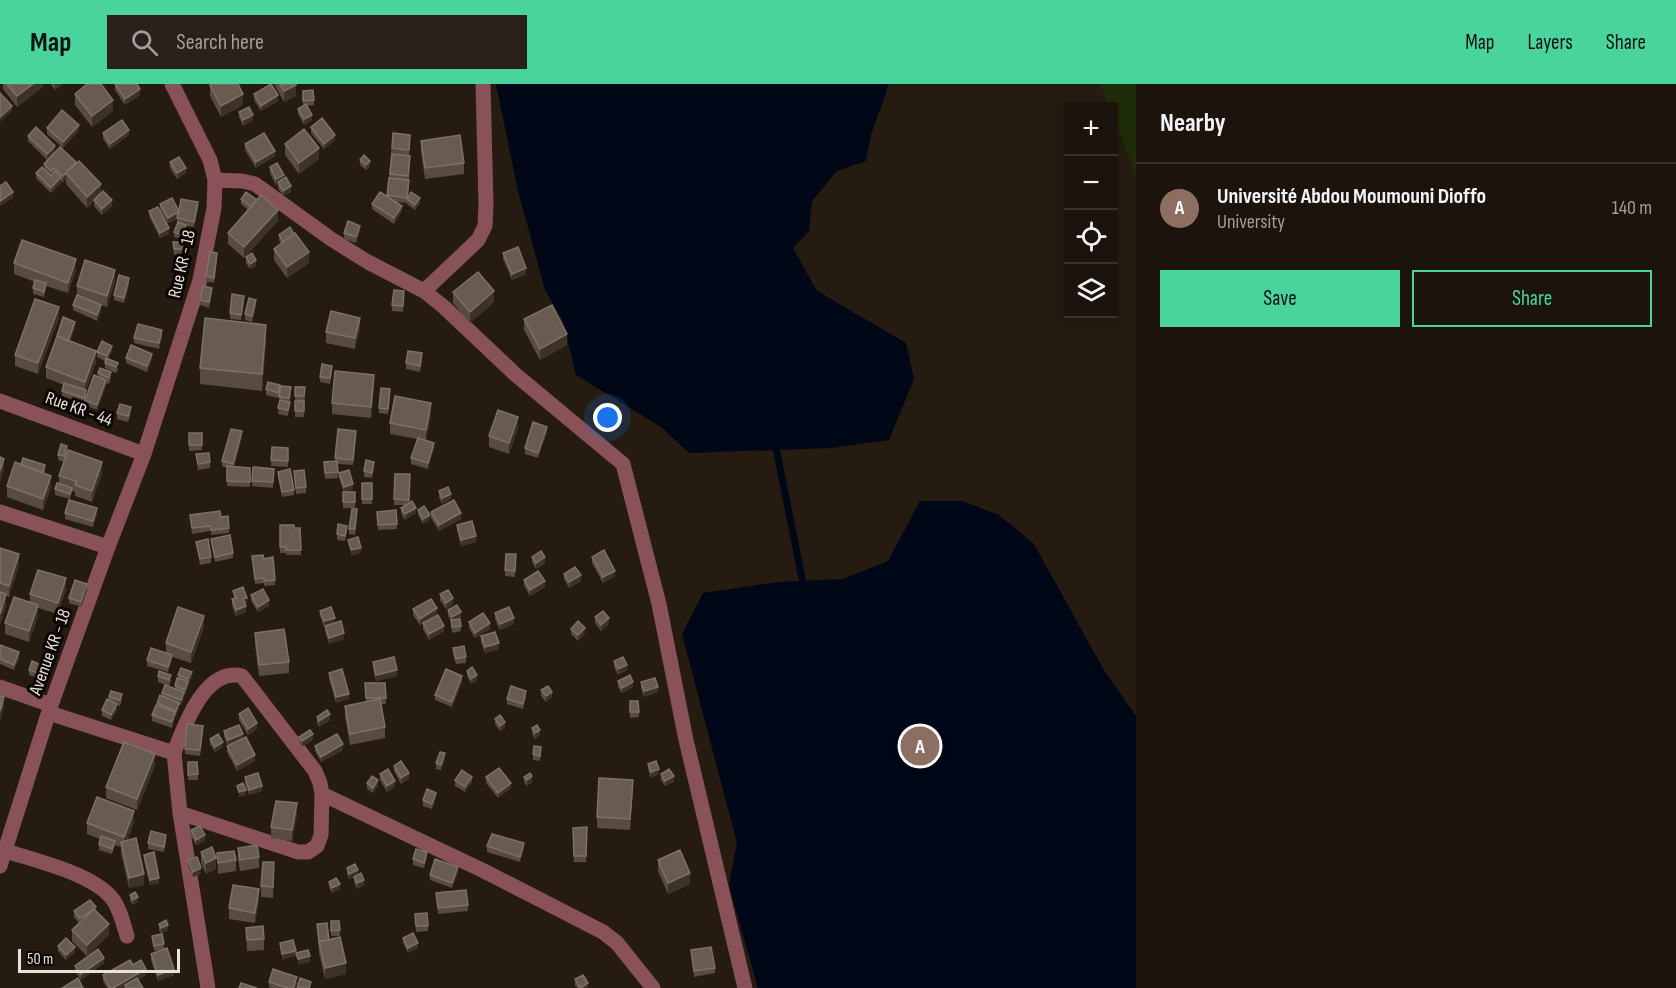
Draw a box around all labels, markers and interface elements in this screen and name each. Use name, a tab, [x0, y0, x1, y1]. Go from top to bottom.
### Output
search box	[107, 15, 527, 69]
text: Map	[30, 26, 71, 59]
icon: search	[128, 26, 161, 59]
text: Search here	[176, 29, 264, 56]
text: Map	[1465, 30, 1494, 55]
text: Layers	[1527, 30, 1573, 55]
text: Share	[1606, 30, 1646, 55]
map controls	[1064, 102, 1118, 318]
button: +	[1064, 102, 1118, 156]
text: Nearby	[1160, 108, 1226, 139]
button: −	[1064, 156, 1118, 210]
text: Université Abdou Moumouni Dioffo	[1217, 183, 1486, 210]
text: A	[1175, 196, 1184, 220]
text: 140 m	[1612, 196, 1652, 220]
button: locate	[1064, 210, 1118, 264]
text: University	[1217, 210, 1285, 234]
street label: Rue KR - 18	[164, 228, 200, 300]
button: layers	[1064, 264, 1118, 318]
button: Save	[1160, 270, 1400, 327]
button: Share	[1412, 270, 1652, 327]
street label: Rue KR - 44	[43, 387, 116, 431]
your location	[593, 403, 622, 432]
street label: Avenue KR - 18	[24, 606, 75, 699]
pin: A	[900, 724, 940, 768]
scale bar	[18, 946, 180, 974]
text: 50 m	[27, 950, 53, 969]

